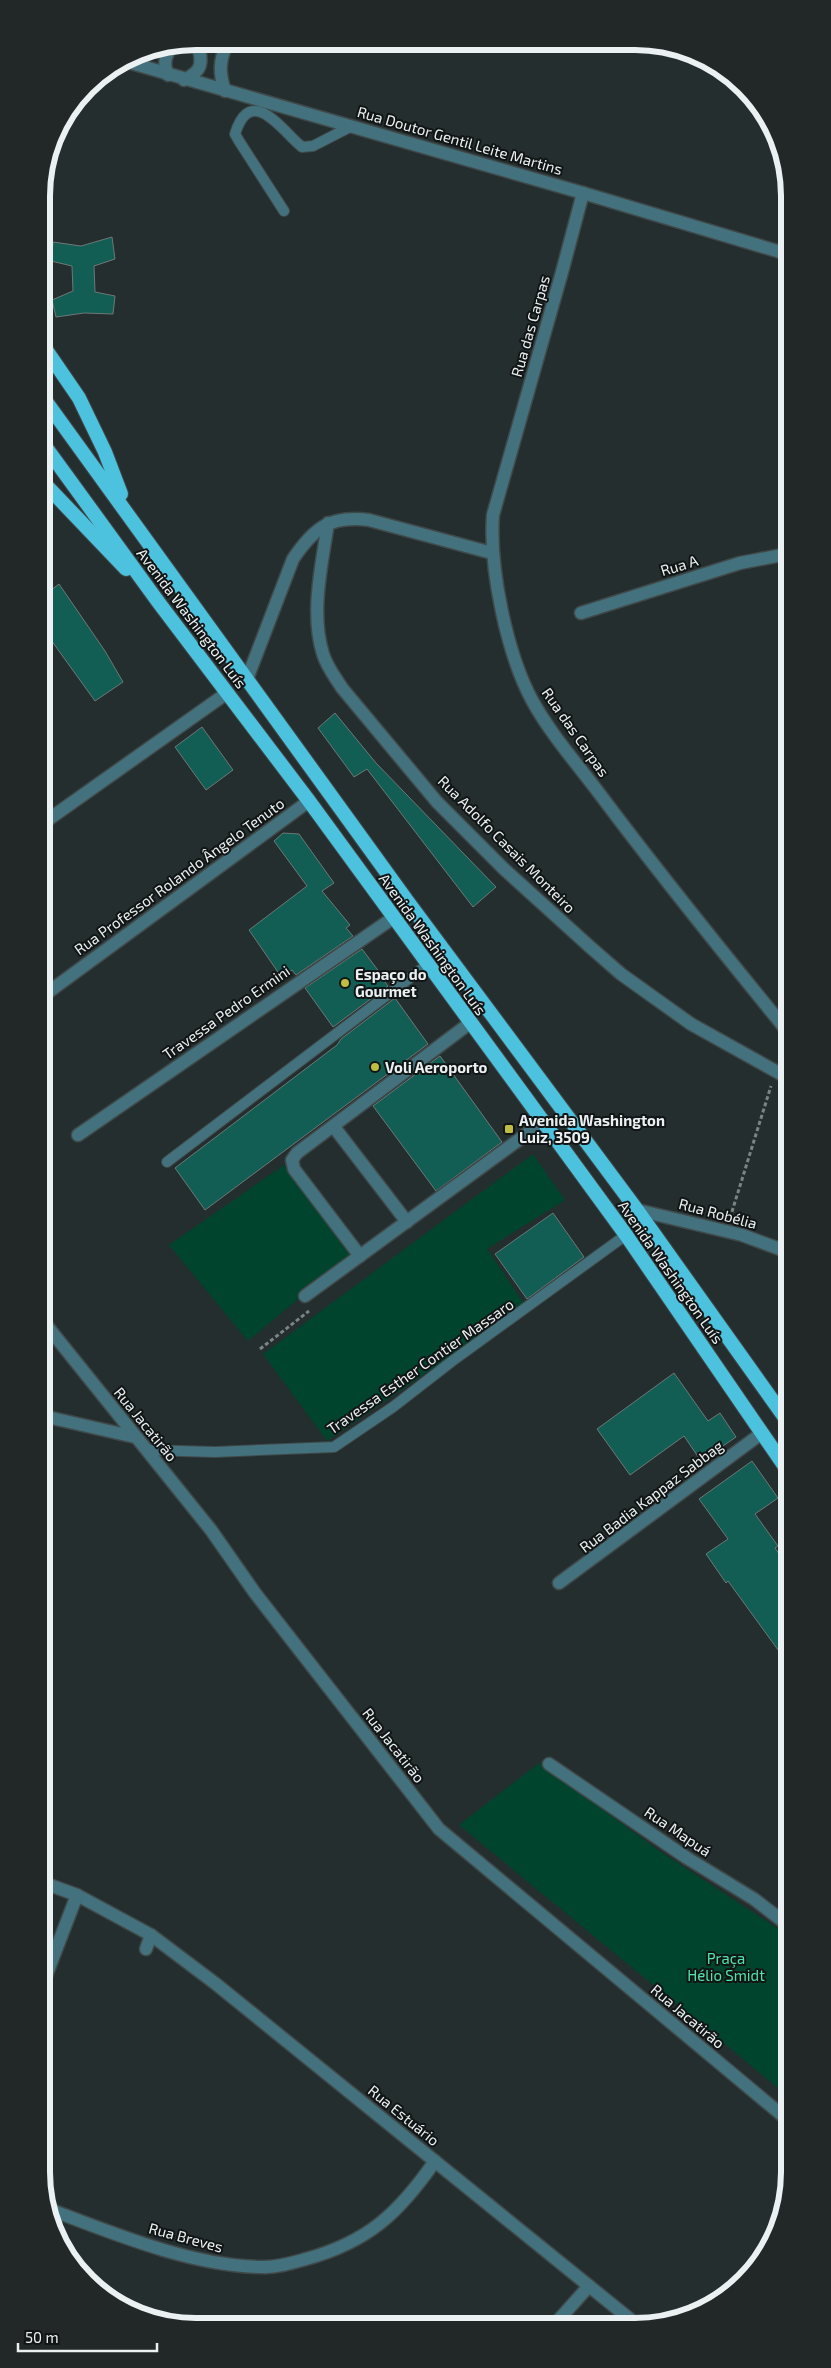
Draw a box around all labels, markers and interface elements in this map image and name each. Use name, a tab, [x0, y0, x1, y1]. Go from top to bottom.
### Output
street label: Rua Doutor Gentil Leite Martins	[355, 102, 565, 178]
street label: Rua das Carpas	[507, 273, 553, 379]
street label: Avenida Washington Luís	[133, 544, 251, 692]
street label: Rua A	[658, 551, 701, 579]
street label: Rua das Carpas	[539, 684, 613, 780]
street label: Rua Adolfo Casais Monteiro	[435, 772, 579, 916]
street label: Rua Professor Rolando Ângelo Tenuto	[70, 794, 288, 958]
street label: Avenida Washington Luís	[376, 870, 490, 1018]
street label: Travessa Pedro Ermini	[159, 961, 293, 1063]
place label: Espaço do Gourmet	[355, 965, 427, 1000]
marker: Espaço do Gourmet	[339, 977, 351, 989]
place label: Voli Aeroporto	[385, 1058, 488, 1076]
marker: Voli Aeroporto	[369, 1061, 381, 1073]
place label: Avenida Washington Luiz, 3509	[519, 1111, 665, 1146]
marker: Avenida Washington Luiz, 3509	[503, 1123, 515, 1135]
street label: Rua Robélia	[677, 1194, 759, 1232]
street label: Avenida Washington Luís	[615, 1197, 727, 1347]
street label: Travessa Esther Contier Massaro	[323, 1295, 517, 1437]
street label: Rua Jacatirão	[111, 1383, 181, 1465]
street label: Rua Badia Kappaz Sabbag	[576, 1436, 727, 1556]
street label: Rua Jacatirão	[359, 1704, 429, 1786]
street label: Rua Mapuá	[641, 1802, 715, 1860]
park label: Praça Hélio Smidt	[687, 1949, 765, 1984]
street label: Rua Jacatirão	[648, 1980, 728, 2052]
street label: Rua Estuário	[365, 2081, 443, 2149]
street label: Rua Breves	[147, 2218, 225, 2256]
scale bar	[18, 2320, 156, 2352]
text: 50 m	[25, 2328, 59, 2346]

